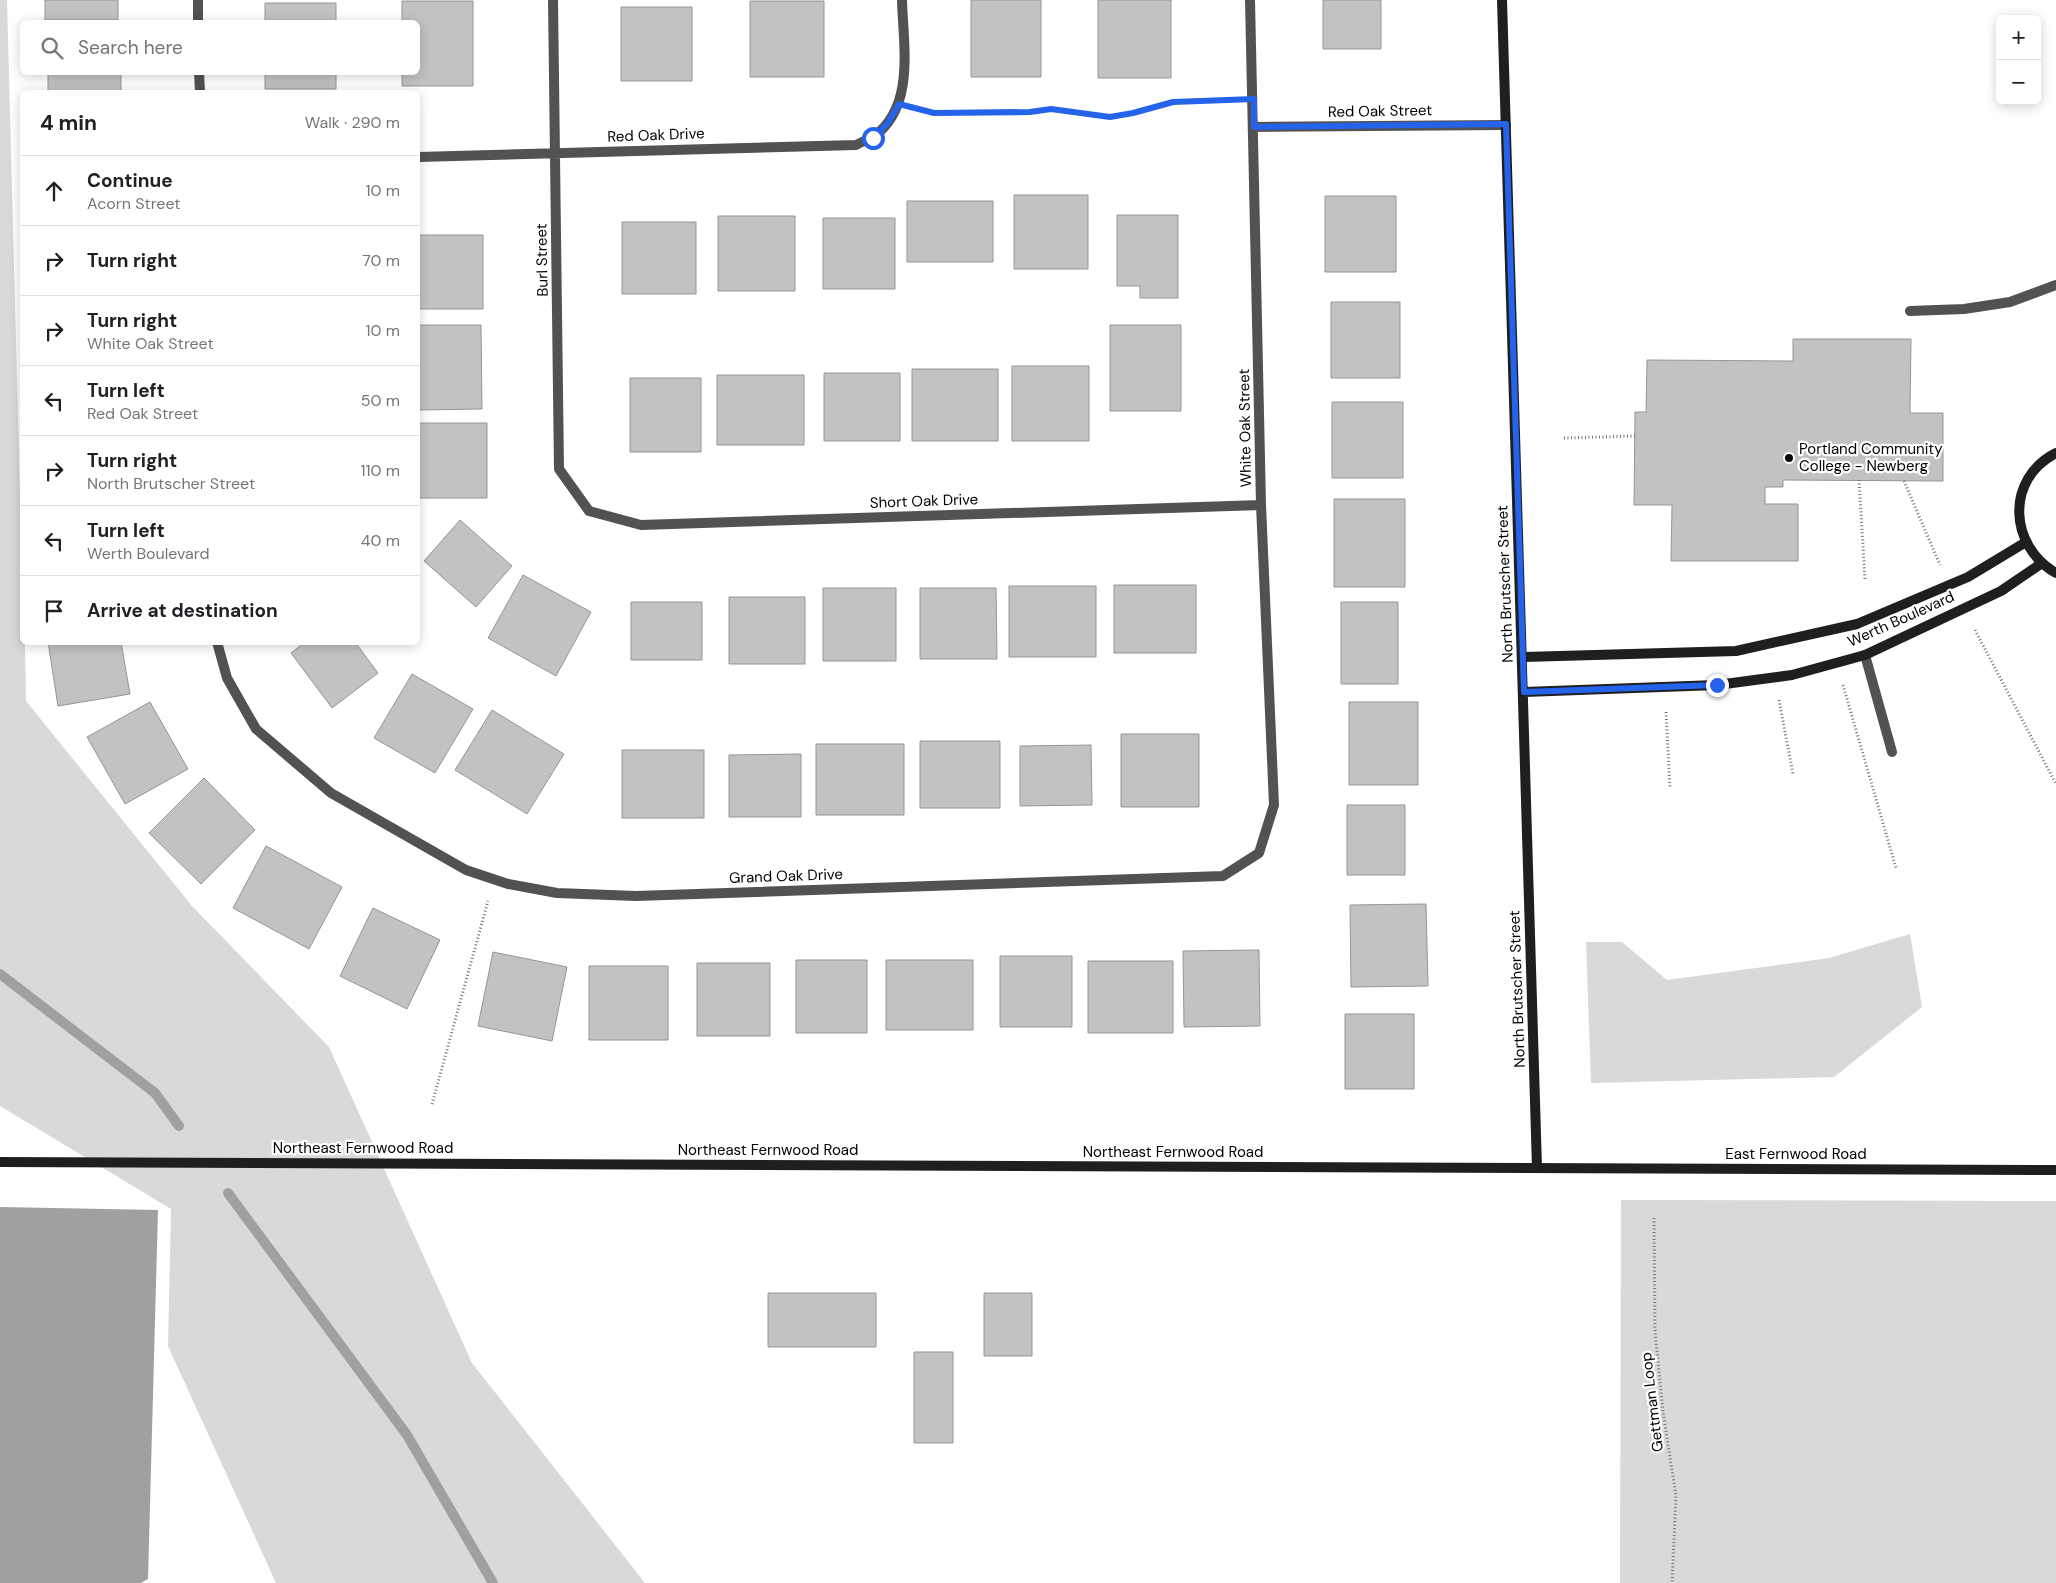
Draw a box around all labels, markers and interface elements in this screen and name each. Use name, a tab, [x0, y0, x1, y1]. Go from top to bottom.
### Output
map controls	[1996, 15, 2041, 105]
button: +	[1996, 15, 2041, 60]
search box	[20, 20, 420, 75]
icon: search	[38, 34, 66, 62]
text: Search here	[78, 35, 183, 60]
button: −	[1996, 60, 2041, 105]
street label: Red Oak Street	[1328, 100, 1432, 122]
text: 4 min	[40, 109, 97, 137]
text: Walk · 290 m	[305, 112, 400, 133]
street label: Red Oak Drive	[607, 123, 705, 147]
route start	[862, 127, 885, 150]
text: Continue	[87, 168, 173, 193]
icon: ahead	[40, 177, 68, 205]
text: 10 m	[366, 180, 400, 201]
text: Acorn Street	[87, 193, 181, 214]
street label: Burl Street	[531, 223, 553, 297]
icon: right	[40, 247, 68, 275]
text: Turn right	[87, 248, 177, 273]
text: 70 m	[362, 250, 400, 271]
text: Turn right	[87, 308, 177, 333]
icon: right	[40, 317, 68, 345]
text: 10 m	[366, 320, 400, 341]
text: White Oak Street	[87, 333, 214, 354]
street label: White Oak Street	[1234, 368, 1256, 488]
text: Turn left	[87, 378, 165, 403]
icon: left	[40, 387, 68, 415]
text: 50 m	[361, 390, 400, 411]
text: Red Oak Street	[87, 403, 198, 424]
place label: Portland Community College - Newberg	[1799, 439, 1943, 476]
text: Turn right	[87, 448, 177, 473]
marker: Portland Community College - Newberg	[1783, 452, 1795, 464]
icon: right	[40, 457, 68, 485]
text: 110 m	[361, 460, 400, 481]
text: North Brutscher Street	[87, 473, 255, 494]
street label: Short Oak Drive	[869, 489, 979, 513]
street label: North Brutscher Street	[1492, 505, 1518, 663]
text: Turn left	[87, 518, 165, 543]
icon: left	[40, 527, 68, 555]
text: 40 m	[361, 530, 400, 551]
text: Werth Boulevard	[87, 543, 209, 564]
street label: Werth Boulevard	[1845, 587, 1957, 651]
icon: arrive	[40, 597, 68, 625]
text: Arrive at destination	[87, 598, 278, 623]
route end	[1706, 674, 1729, 697]
street label: Grand Oak Drive	[729, 864, 843, 888]
street label: North Brutscher Street	[1504, 910, 1530, 1068]
street label: Northeast Fernwood Road	[273, 1138, 453, 1158]
street label: Northeast Fernwood Road	[678, 1140, 858, 1160]
street label: Northeast Fernwood Road	[1083, 1142, 1263, 1162]
street label: East Fernwood Road	[1725, 1144, 1867, 1164]
street label: Gettman Loop	[1636, 1351, 1668, 1453]

